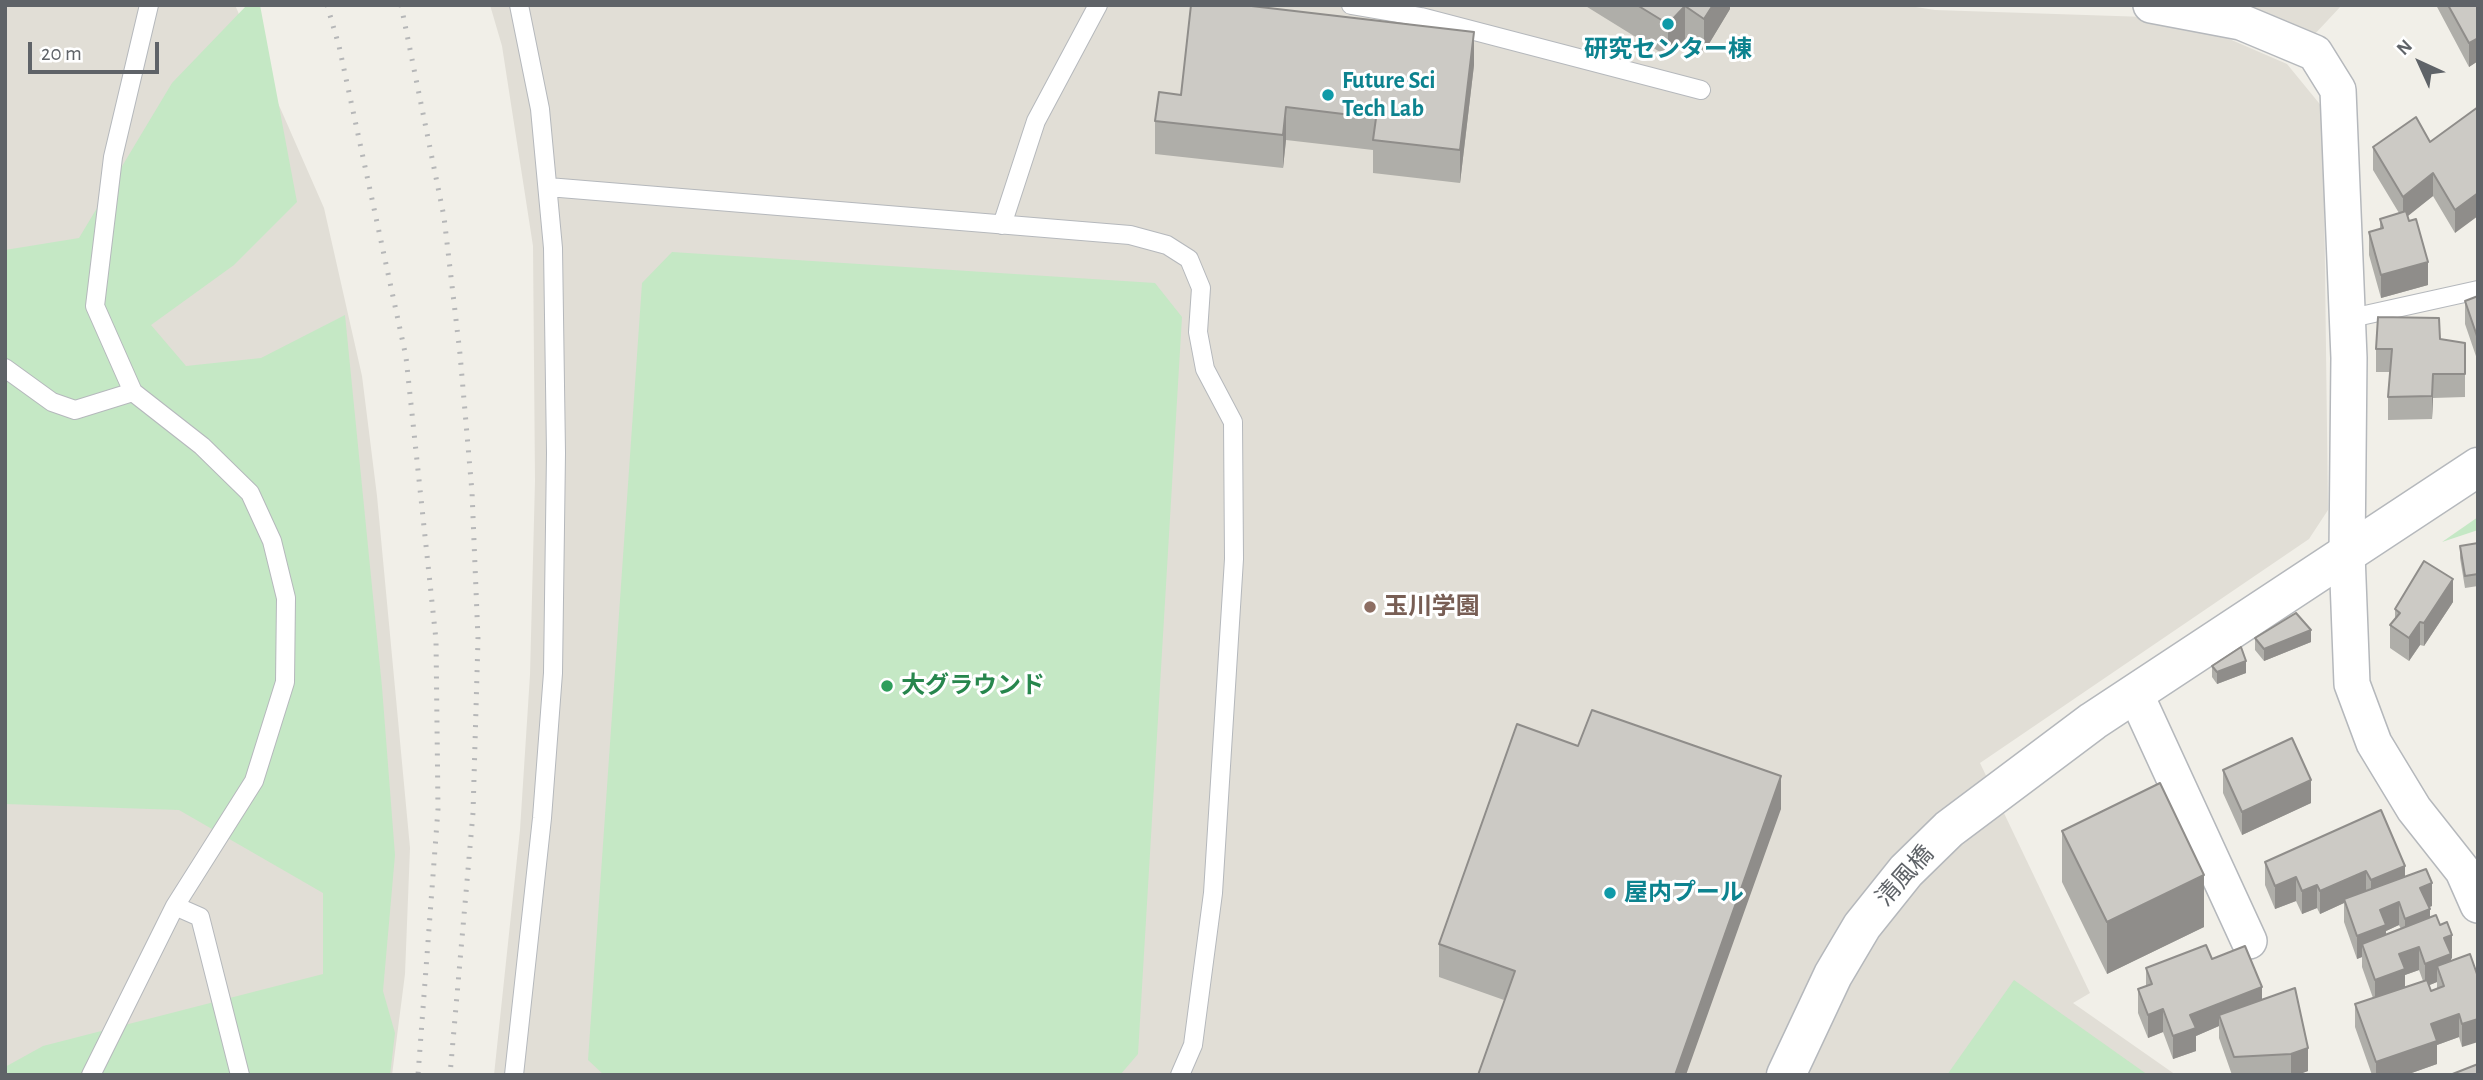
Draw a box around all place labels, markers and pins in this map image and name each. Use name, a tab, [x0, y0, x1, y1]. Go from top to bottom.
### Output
marker: 研究センター棟	[1660, 16, 1676, 32]
place label: 研究センター棟	[1584, 36, 1752, 64]
place label: Future Sci Tech Lab	[1342, 67, 1436, 123]
marker: Future Sci Tech Lab	[1320, 87, 1336, 103]
place label: 玉川学園	[1384, 593, 1480, 621]
marker: 玉川学園	[1362, 599, 1378, 615]
place label: 大グラウンド	[901, 672, 1045, 700]
marker: 大グラウンド	[879, 678, 895, 694]
place label: 屋内プール	[1624, 879, 1744, 907]
marker: 屋内プール	[1602, 885, 1618, 901]

